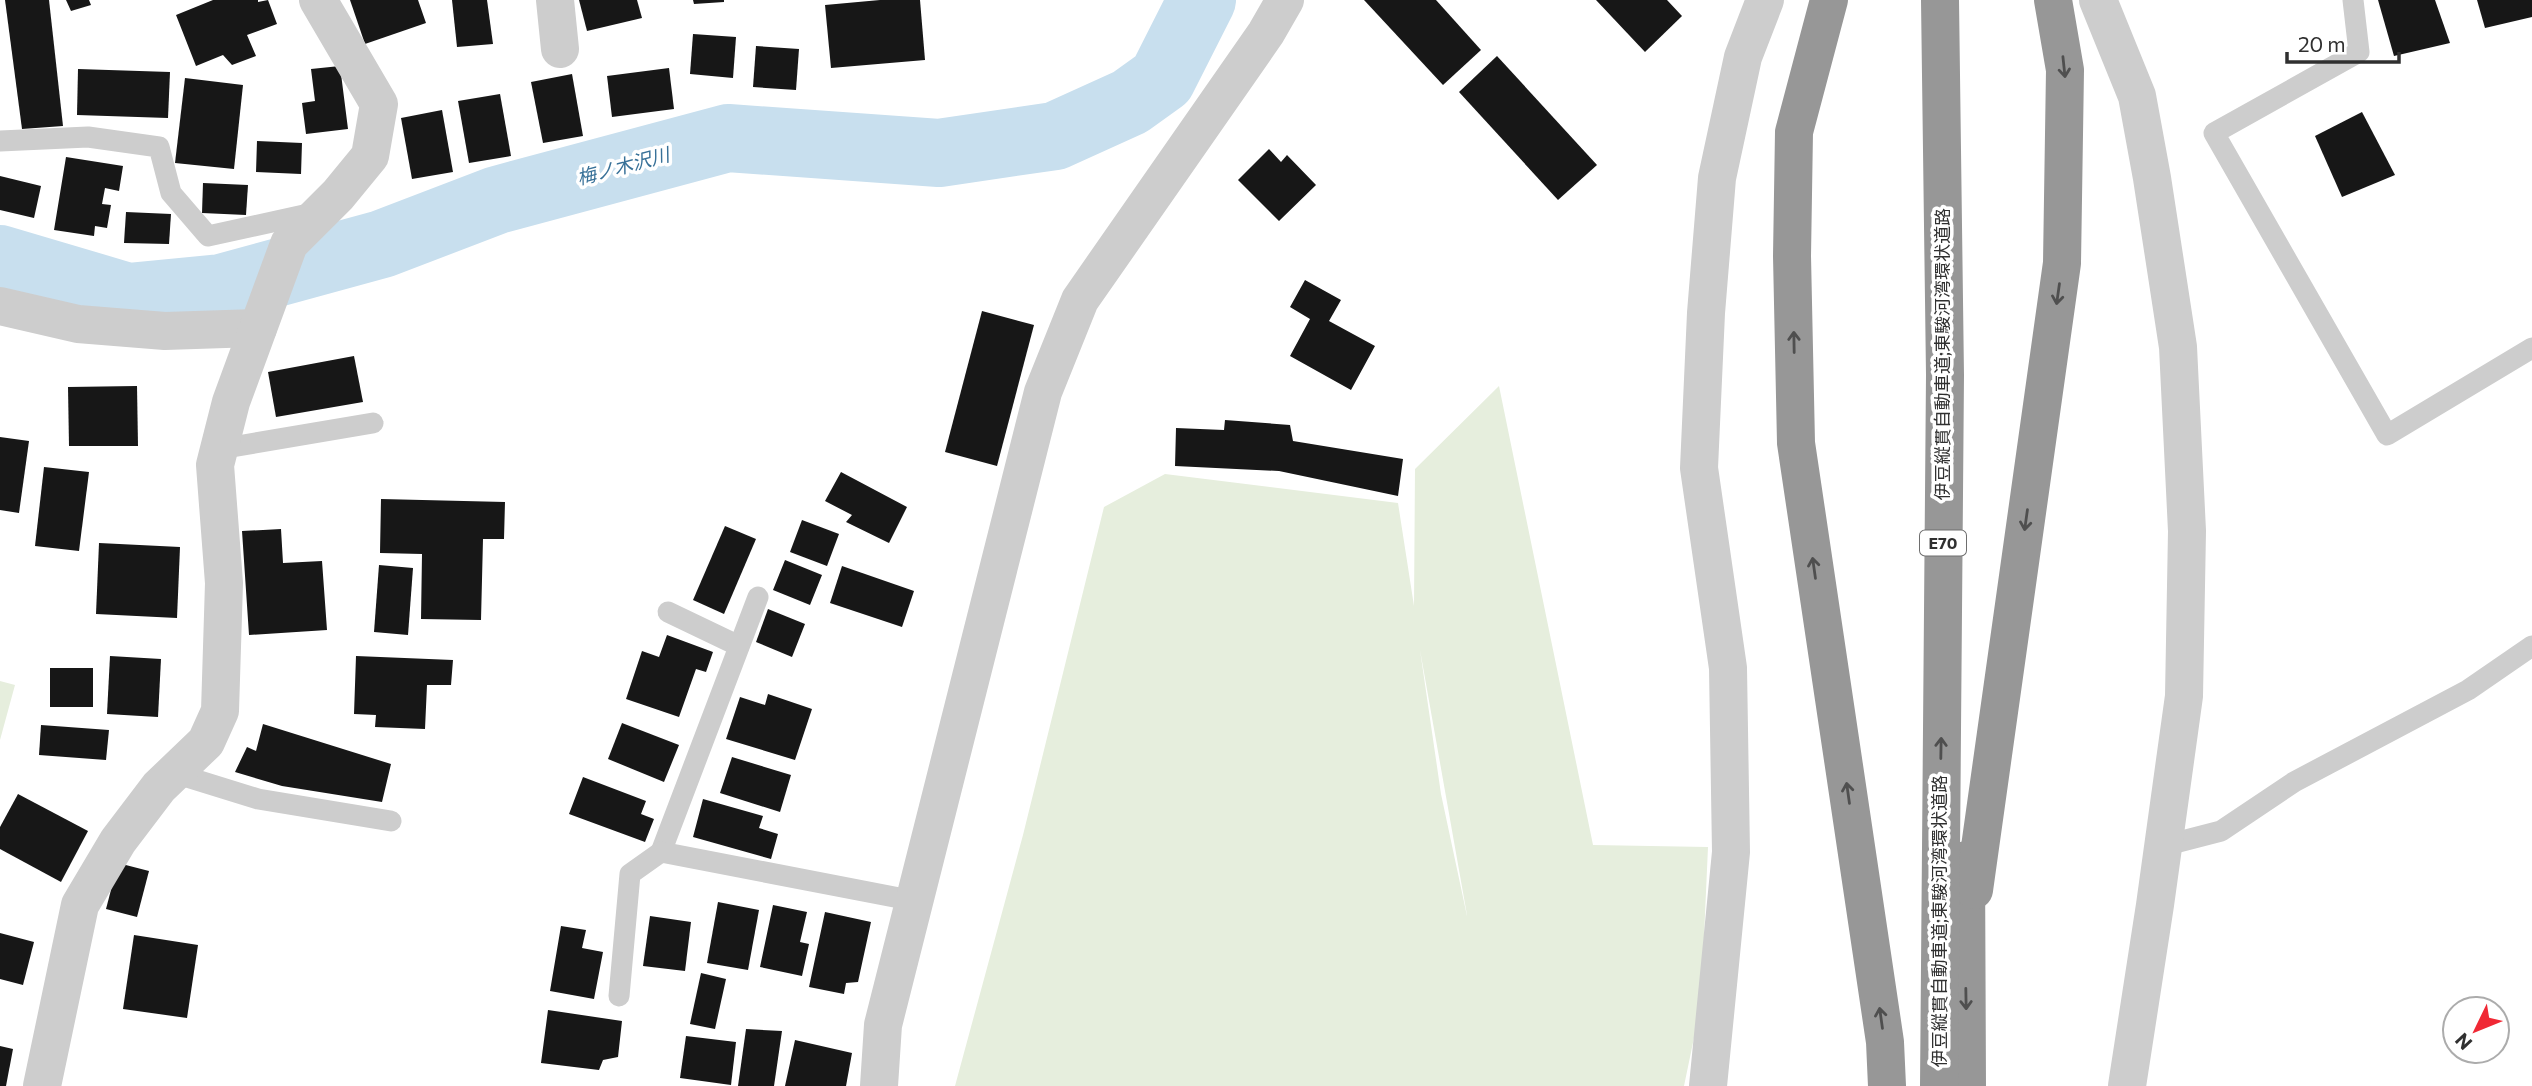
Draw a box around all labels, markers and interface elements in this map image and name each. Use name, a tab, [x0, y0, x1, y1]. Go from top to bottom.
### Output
scale bar	[2287, 21, 2399, 65]
text: 20 m	[2298, 31, 2346, 56]
one-way arrow	[2058, 55, 2071, 78]
water label: 梅ノ木沢川	[574, 142, 674, 189]
street label: 伊豆縦貫自動車道;東駿河湾環状道路	[1931, 208, 1953, 500]
one-way arrow	[2051, 283, 2064, 305]
one-way arrow	[1787, 331, 1801, 354]
one-way arrow	[2019, 508, 2032, 531]
road number: E70	[1920, 530, 1966, 556]
one-way arrow	[1807, 557, 1820, 580]
one-way arrow	[1934, 737, 1948, 760]
street label: 伊豆縦貫自動車道;東駿河湾環状道路	[1928, 775, 1950, 1067]
one-way arrow	[1841, 782, 1854, 805]
one-way arrow	[1960, 987, 1973, 1010]
north arrow	[2441, 995, 2511, 1065]
one-way arrow	[1875, 1007, 1888, 1030]
text: N	[2450, 1029, 2476, 1055]

